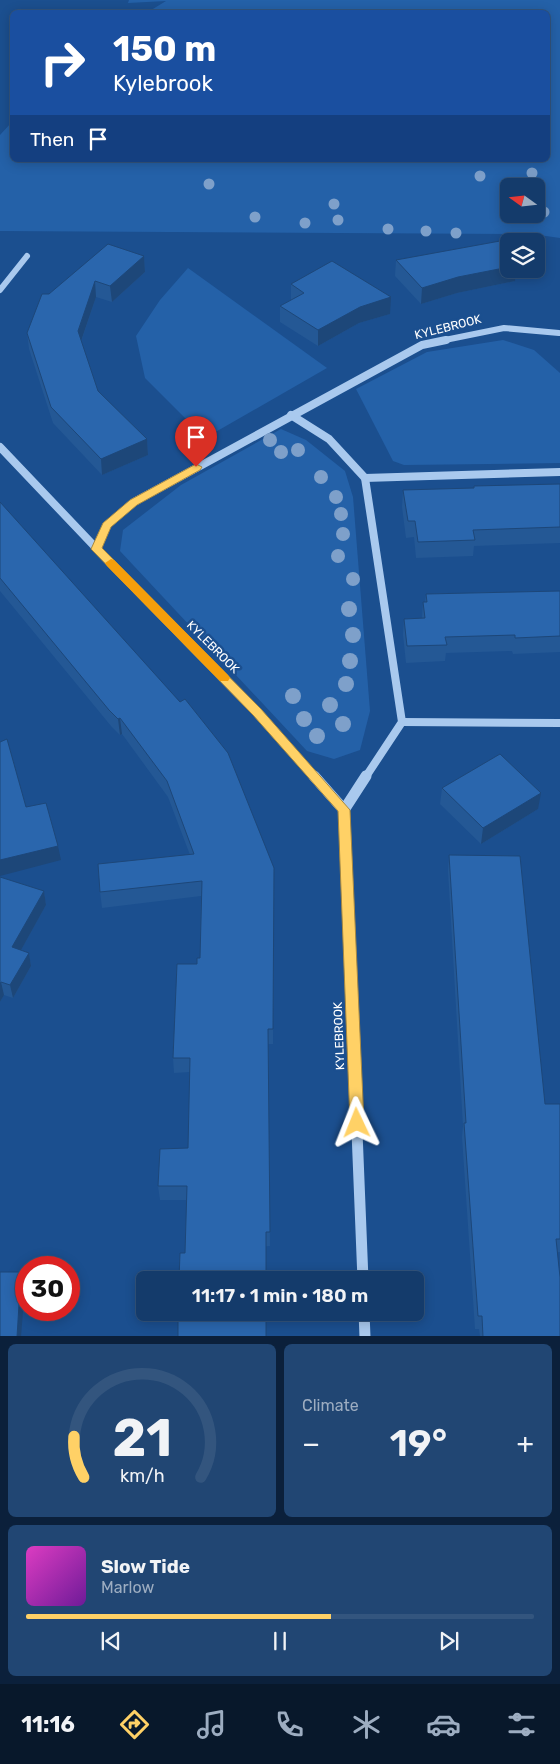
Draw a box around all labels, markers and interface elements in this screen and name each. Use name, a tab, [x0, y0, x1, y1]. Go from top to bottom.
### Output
text: 150 m	[113, 28, 216, 70]
icon: right	[30, 30, 95, 95]
text: Kylebrook	[113, 70, 213, 97]
icon: arrive	[84, 125, 112, 153]
text: Then	[30, 128, 74, 151]
north arrow	[500, 178, 545, 222]
map controls	[500, 178, 545, 278]
button: layers	[500, 233, 545, 278]
street label: KYLEBROOK	[413, 312, 484, 342]
pin	[175, 416, 217, 467]
icon: arrive	[182, 423, 210, 451]
street label: KYLEBROOK	[184, 618, 243, 677]
street label: KYLEBROOK	[331, 1001, 347, 1070]
position arrow	[330, 1096, 382, 1148]
speed limit sign: 30	[15, 1256, 80, 1321]
text: 11:17 · 1 min · 180 m	[192, 1284, 368, 1307]
text: Climate	[302, 1396, 359, 1415]
text: 21	[112, 1407, 172, 1469]
text: 19°	[390, 1420, 447, 1466]
text: −	[302, 1427, 320, 1460]
text: +	[517, 1427, 534, 1460]
text: km/h	[120, 1465, 164, 1486]
text: Slow Tide	[101, 1555, 190, 1578]
text: Marlow	[101, 1578, 154, 1597]
icon: previous	[97, 1627, 125, 1655]
icon: pause	[266, 1627, 294, 1655]
icon: next	[435, 1627, 463, 1655]
icon: directions	[117, 1707, 152, 1742]
icon: music	[194, 1707, 229, 1742]
icon: phone	[272, 1707, 307, 1742]
icon: climate	[349, 1707, 384, 1742]
icon: car	[426, 1707, 461, 1742]
icon: filters	[504, 1707, 539, 1742]
text: 11:16	[21, 1711, 75, 1738]

